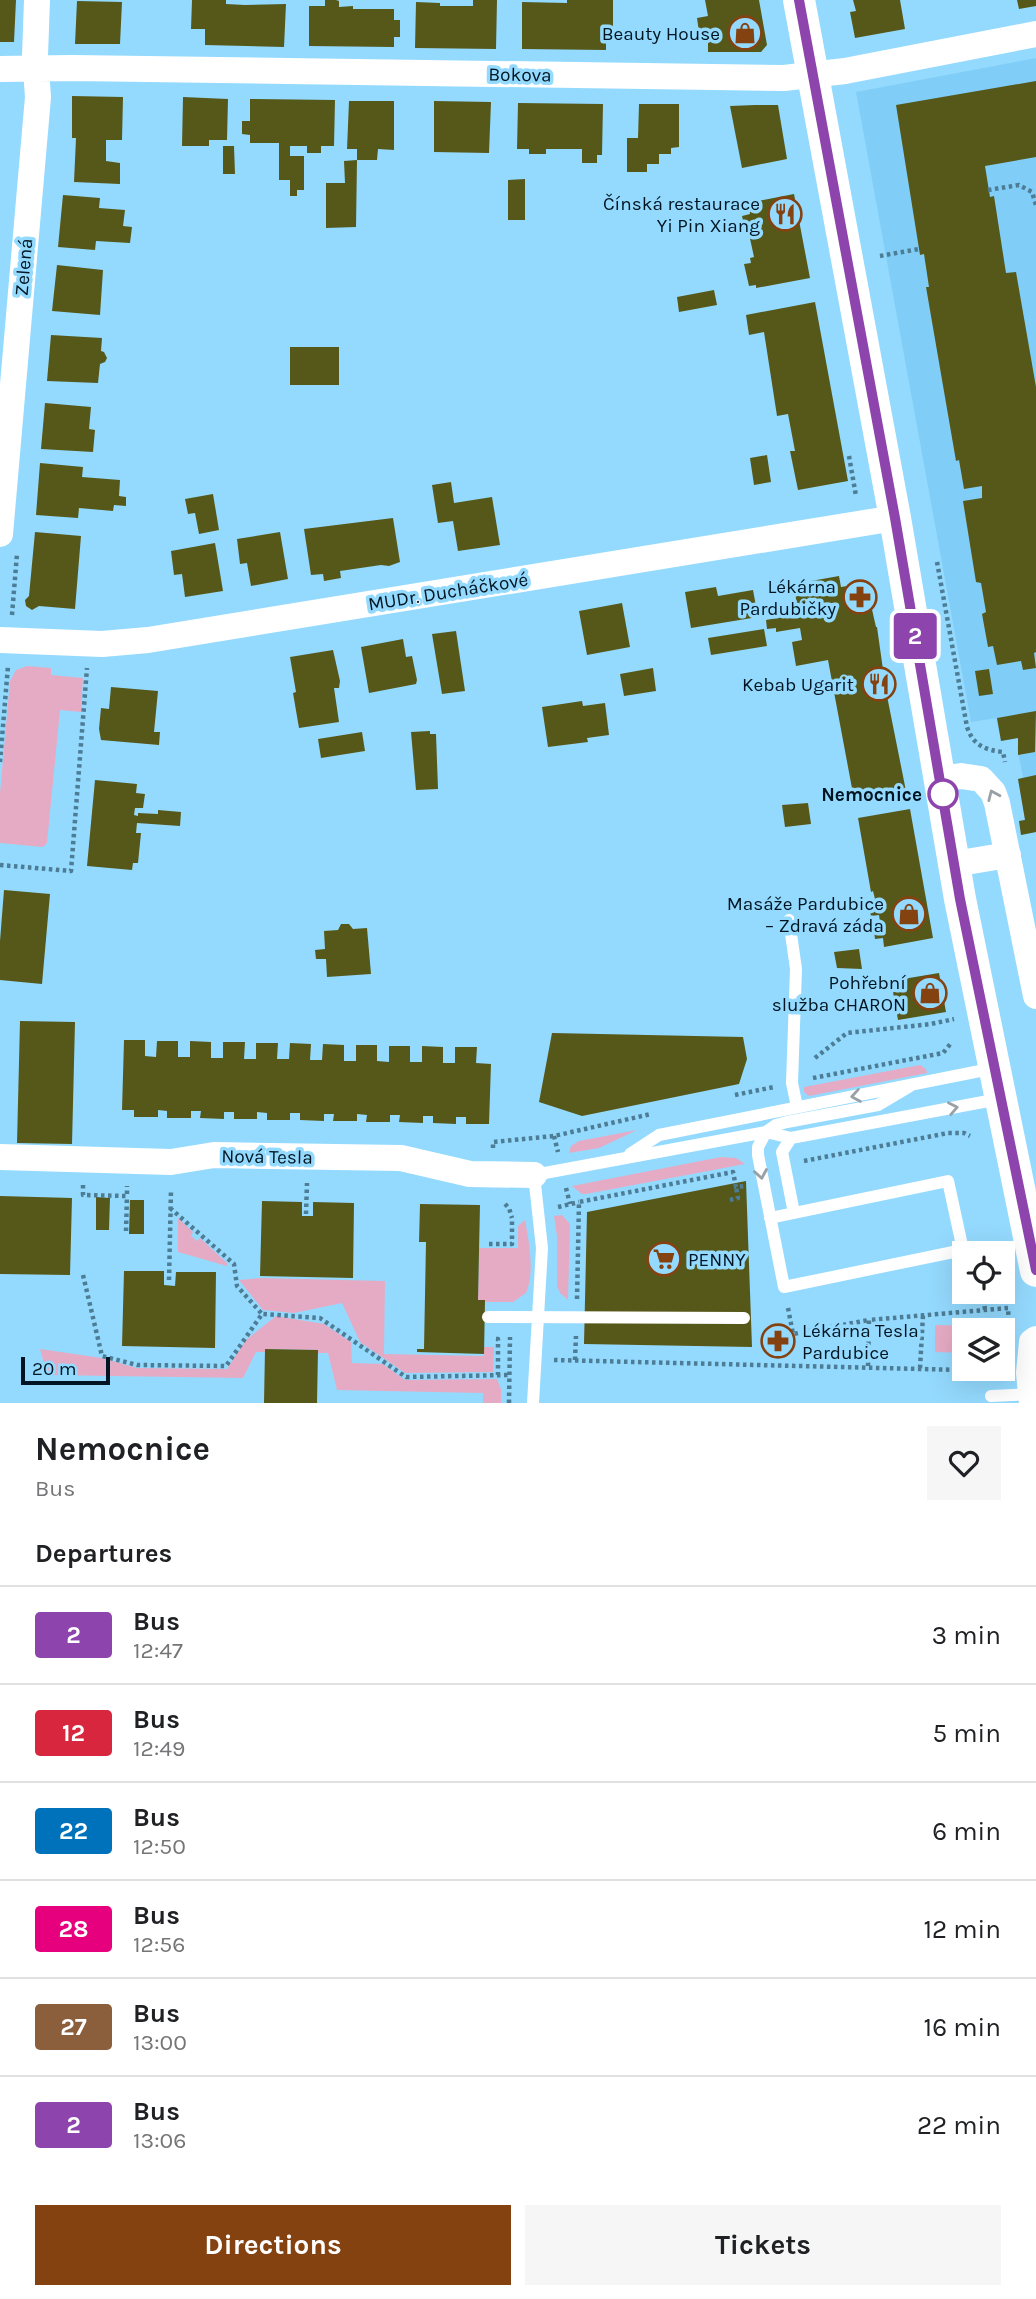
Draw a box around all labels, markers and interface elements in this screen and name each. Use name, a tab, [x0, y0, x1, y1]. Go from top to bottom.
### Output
shop icon: Beauty House	[726, 14, 764, 52]
place label: Beauty House	[602, 23, 720, 45]
street label: Bokova	[488, 63, 552, 87]
place label: Čínská restaurace Yi Pin Xiang	[603, 193, 760, 237]
restaurant icon: Čínská restaurace Yi Pin Xiang	[766, 195, 804, 233]
street label: Zelená	[11, 237, 37, 297]
street label: MUDr. Ducháčkové	[367, 568, 530, 616]
place label: Lékárna Pardubičky	[739, 576, 836, 620]
pharmacy icon: Lékárna Pardubičky	[841, 578, 879, 616]
line badge: 2	[892, 613, 938, 659]
text: 2	[908, 622, 922, 650]
restaurant icon: Kebab Ugarit	[860, 665, 898, 703]
place label: Kebab Ugarit	[742, 674, 854, 696]
marker: Nemocnice	[928, 779, 958, 809]
place label: Nemocnice	[821, 784, 922, 806]
one-way arrow	[987, 790, 1001, 802]
place label: Masáže Pardubice – Zdravá záda	[727, 893, 884, 937]
shop icon: Masáže Pardubice – Zdravá záda	[890, 895, 928, 933]
place label: Pohřební služba CHARON	[772, 972, 906, 1016]
shop icon: Pohřební služba CHARON	[911, 974, 949, 1012]
one-way arrow	[850, 1088, 862, 1103]
one-way arrow	[947, 1102, 959, 1117]
street label: Nová Tesla	[221, 1145, 313, 1169]
one-way arrow	[753, 1168, 768, 1180]
supermarket icon: PENNY	[645, 1240, 683, 1278]
map controls	[952, 1241, 1015, 1381]
button: locate	[952, 1241, 1015, 1304]
place label: PENNY	[688, 1249, 746, 1271]
button: layers	[952, 1318, 1015, 1381]
place label: Lékárna Tesla Pardubice	[802, 1320, 919, 1364]
pharmacy icon: Lékárna Tesla Pardubice	[759, 1322, 797, 1360]
scale bar	[21, 1354, 110, 1386]
text: 20 m	[32, 1358, 77, 1380]
button: heart	[927, 1426, 1001, 1500]
text: Nemocnice	[35, 1430, 210, 1468]
text: Bus	[35, 1475, 75, 1502]
text: Departures	[35, 1538, 172, 1569]
text: Bus	[133, 1606, 180, 1637]
text: 3 min	[932, 1620, 1001, 1651]
text: 2	[66, 1621, 81, 1649]
text: 12:47	[133, 1637, 183, 1664]
text: Bus	[133, 1704, 180, 1735]
text: 5 min	[932, 1718, 1001, 1749]
text: 12	[62, 1719, 85, 1747]
text: 12:49	[133, 1735, 185, 1762]
text: Bus	[133, 1802, 180, 1833]
text: 6 min	[932, 1816, 1001, 1847]
text: 22	[59, 1817, 88, 1845]
text: 12:50	[133, 1833, 186, 1860]
text: Bus	[133, 1900, 180, 1931]
text: 12 min	[923, 1914, 1001, 1945]
text: 28	[58, 1915, 89, 1943]
text: 12:56	[133, 1931, 185, 1958]
text: Bus	[133, 1998, 180, 2029]
text: 16 min	[924, 2012, 1001, 2043]
text: 27	[60, 2013, 87, 2041]
text: 13:00	[133, 2029, 187, 2056]
text: Bus	[133, 2096, 180, 2127]
text: 22 min	[917, 2110, 1001, 2141]
text: 2	[66, 2111, 81, 2139]
text: 13:06	[133, 2127, 186, 2154]
button: Directions	[35, 2205, 511, 2285]
button: Tickets	[525, 2205, 1001, 2285]

